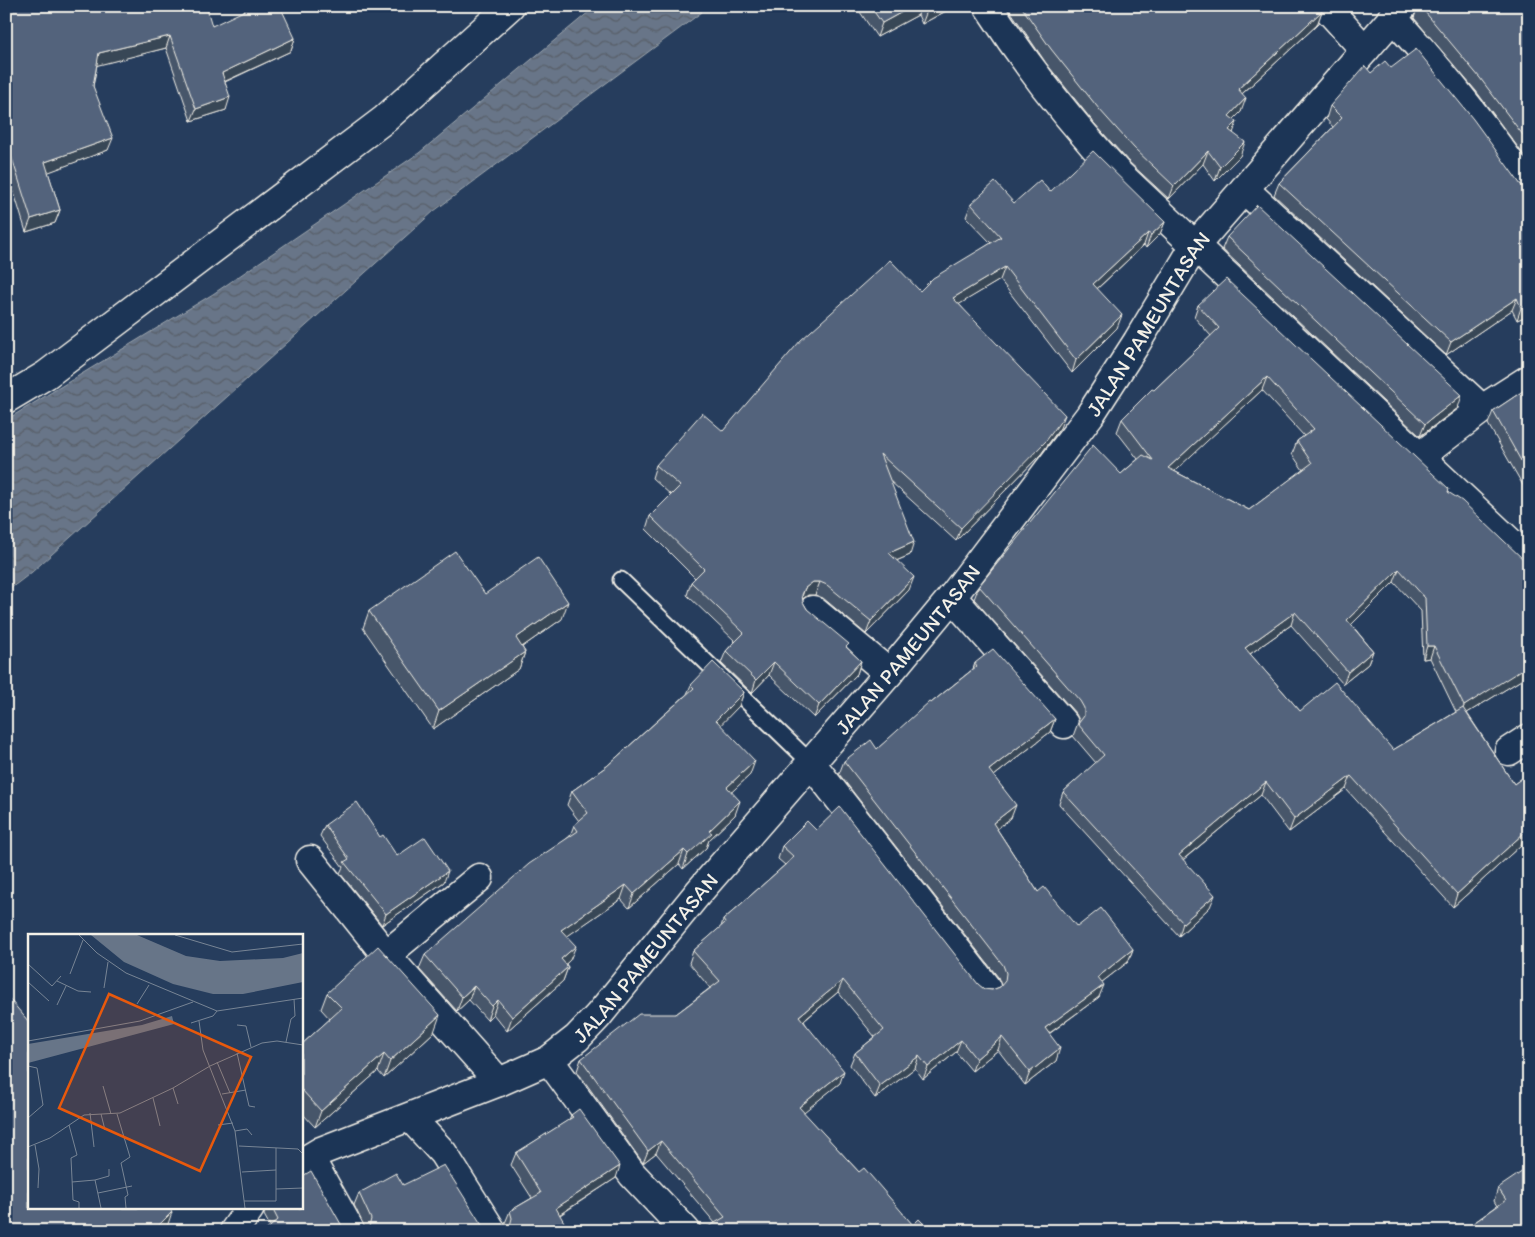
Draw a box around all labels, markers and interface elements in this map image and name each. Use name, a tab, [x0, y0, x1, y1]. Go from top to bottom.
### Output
street label: JALAN PAMEUNTASAN	[1080, 226, 1215, 420]
street label: JALAN PAMEUNTASAN	[830, 559, 985, 739]
street label: JALAN PAMEUNTASAN	[567, 867, 723, 1047]
inset map	[28, 934, 302, 1210]

